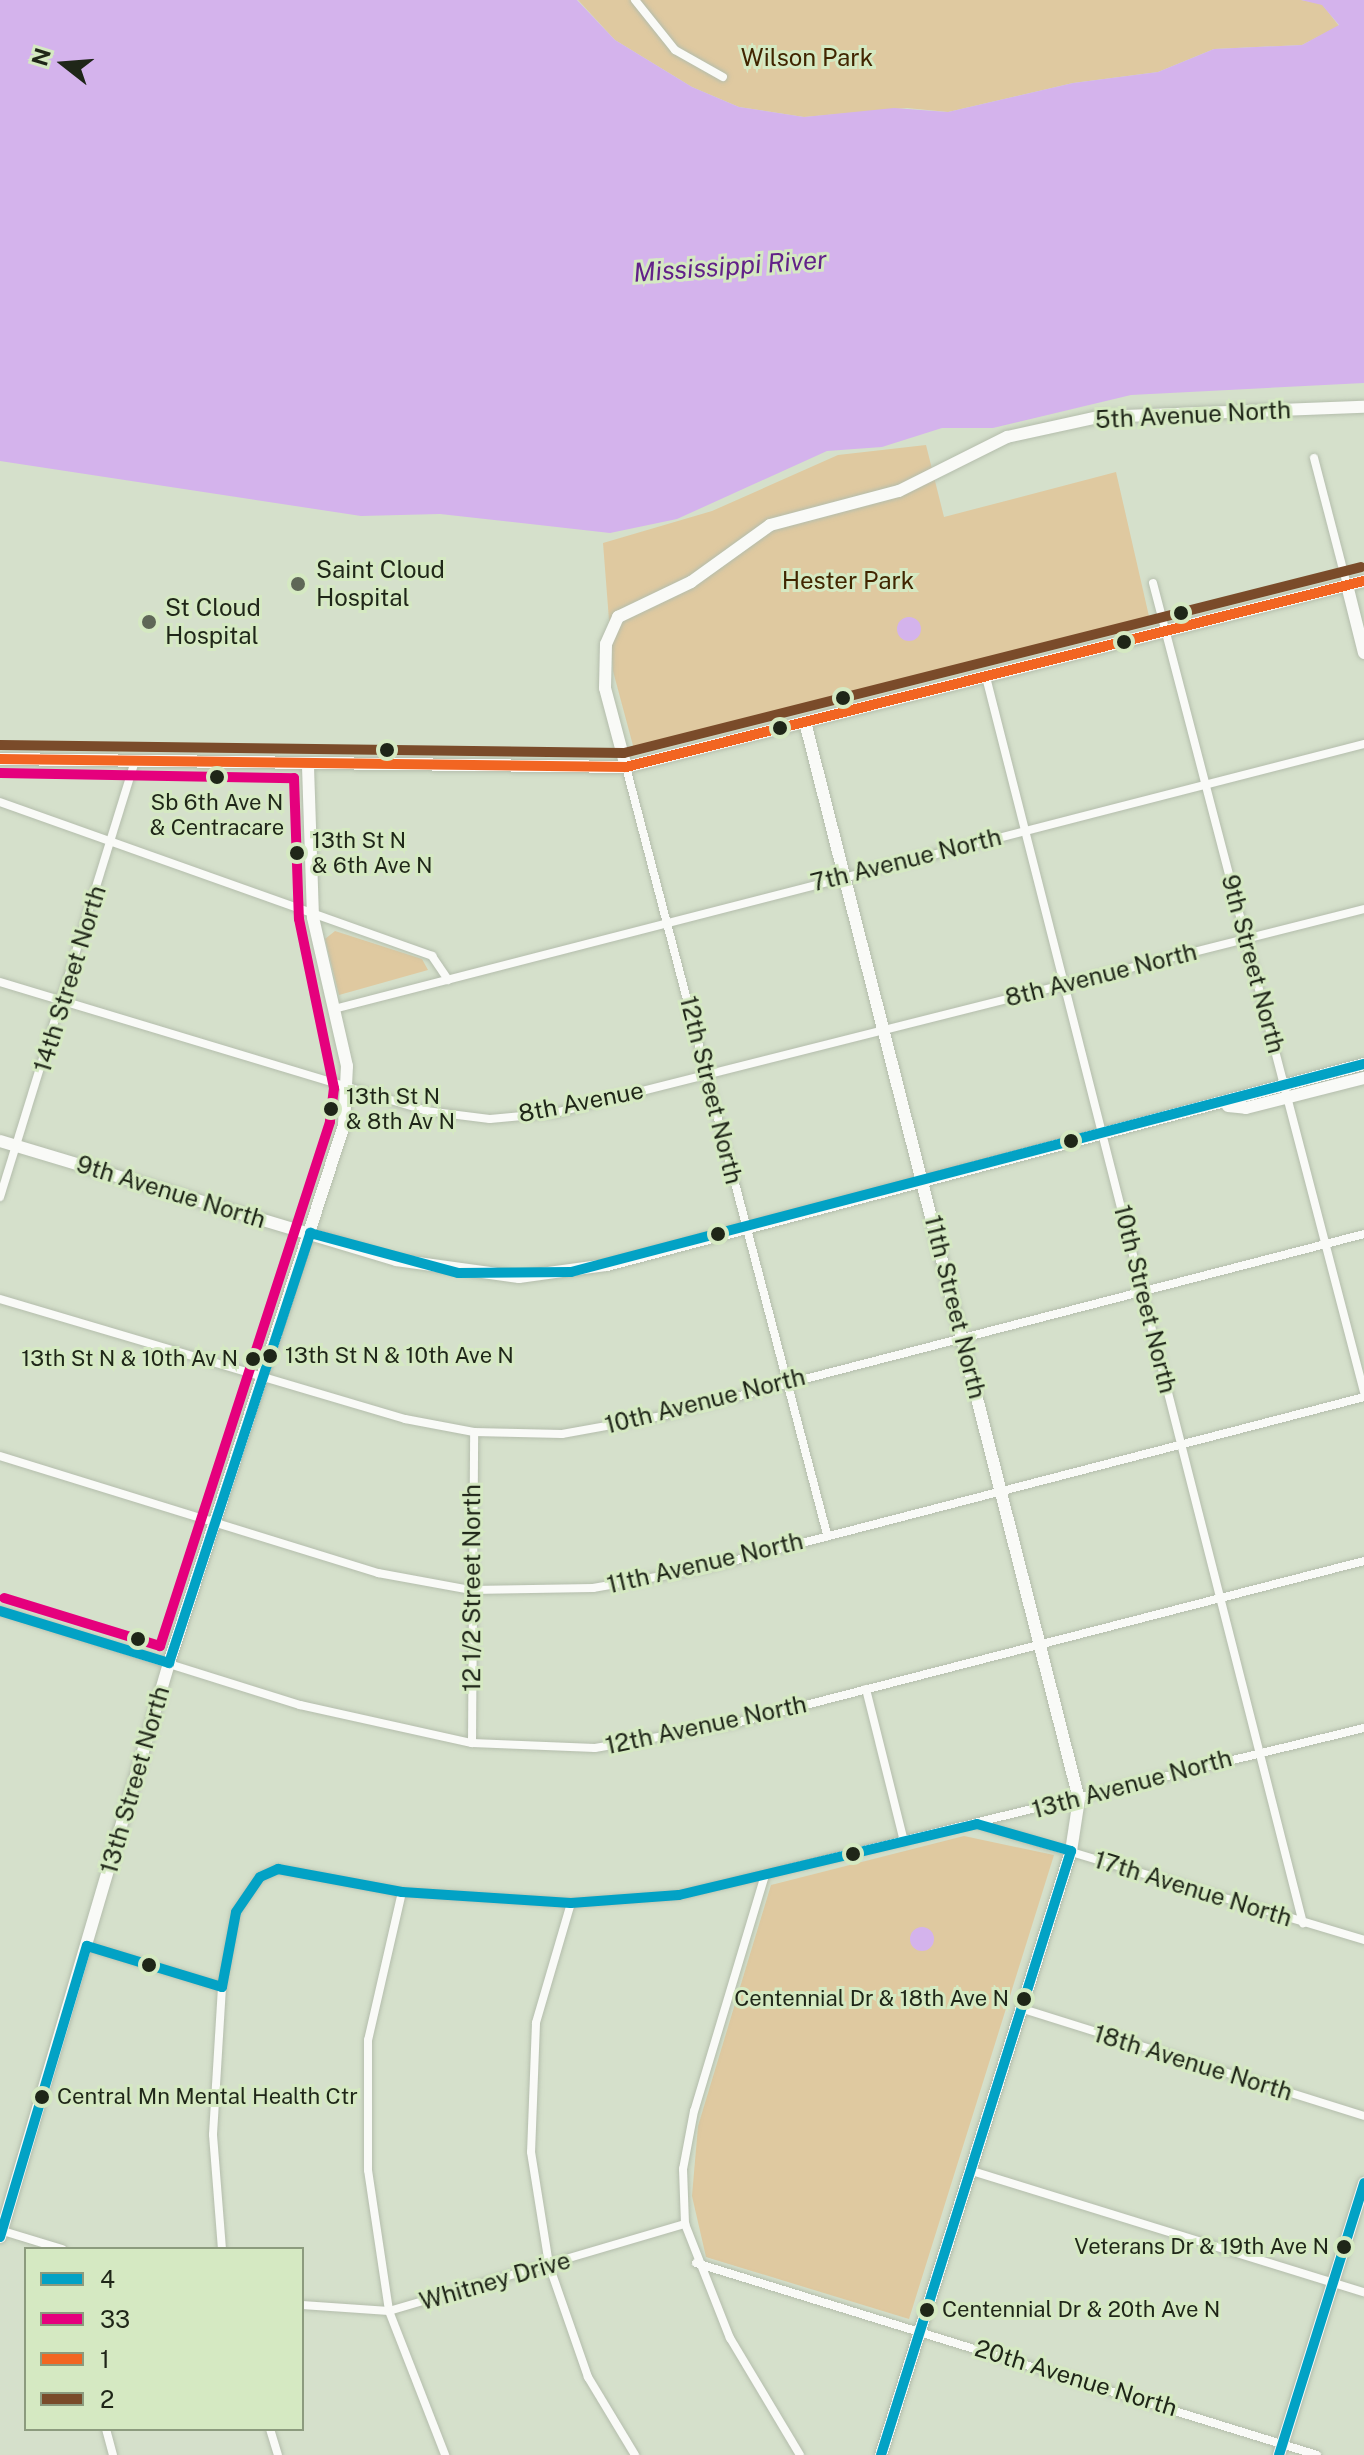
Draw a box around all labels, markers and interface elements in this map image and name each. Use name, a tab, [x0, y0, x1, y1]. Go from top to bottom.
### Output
north arrow	[24, 24, 104, 104]
park label: Wilson Park	[741, 44, 873, 72]
text: N	[26, 45, 56, 69]
water label: Mississippi River	[632, 244, 828, 288]
street label: 5th Avenue North	[1094, 395, 1292, 435]
place label: Saint Cloud Hospital	[316, 556, 445, 612]
park label: Hester Park	[782, 567, 914, 595]
marker: Saint Cloud Hospital	[287, 573, 309, 595]
place label: St Cloud Hospital	[165, 594, 261, 650]
unlabelled marker	[1173, 605, 1189, 621]
marker: St Cloud Hospital	[140, 613, 158, 631]
unlabelled marker	[1116, 634, 1132, 650]
unlabelled marker	[835, 690, 851, 706]
unlabelled marker	[772, 720, 788, 736]
unlabelled marker	[379, 742, 395, 758]
marker: Sb 6th Ave N & Centracare	[209, 769, 225, 785]
place label: Sb 6th Ave N & Centracare	[150, 789, 284, 840]
street label: 7th Avenue North	[808, 822, 1004, 898]
place label: 13th St N & 6th Ave N	[312, 827, 433, 878]
marker: 13th St N & 6th Ave N	[289, 845, 305, 861]
street label: 9th Street North	[1215, 872, 1291, 1056]
street label: 14th Street North	[28, 882, 112, 1076]
street label: 8th Avenue North	[1002, 937, 1200, 1013]
street label: 12th Street North	[674, 993, 748, 1187]
street label: 8th Avenue	[516, 1076, 646, 1128]
place label: 13th St N & 8th Av N	[346, 1083, 455, 1134]
marker: 13th St N & 8th Av N	[323, 1101, 339, 1117]
unlabelled marker	[1063, 1133, 1079, 1149]
street label: 9th Avenue North	[73, 1150, 269, 1234]
street label: 10th Street North	[1108, 1202, 1182, 1396]
street label: 11th Street North	[918, 1212, 992, 1402]
unlabelled marker	[710, 1226, 726, 1242]
place label: 13th St N & 10th Ave N	[285, 1343, 514, 1369]
place label: 13th St N & 10th Av N	[21, 1346, 238, 1372]
marker: 13th St N & 10th Ave N	[262, 1348, 278, 1364]
marker: 13th St N & 10th Av N	[245, 1351, 261, 1367]
street label: 10th Avenue North	[602, 1362, 808, 1440]
street label: 12 1/2 Street North	[458, 1484, 486, 1692]
street label: 11th Avenue North	[604, 1526, 806, 1600]
unlabelled marker	[130, 1631, 146, 1647]
street label: 13th Street North	[94, 1683, 176, 1877]
street label: 12th Avenue North	[603, 1690, 809, 1760]
street label: 13th Avenue North	[1029, 1743, 1235, 1825]
street label: 17th Avenue North	[1091, 1845, 1295, 1933]
unlabelled marker	[845, 1846, 861, 1862]
unlabelled marker	[141, 1957, 157, 1973]
place label: Centennial Dr & 18th Ave N	[734, 1986, 1009, 2012]
marker: Centennial Dr & 18th Ave N	[1016, 1991, 1032, 2007]
street label: 18th Avenue North	[1090, 2019, 1296, 2107]
place label: Central Mn Mental Health Ctr	[57, 2084, 358, 2110]
marker: Central Mn Mental Health Ctr	[34, 2089, 50, 2105]
place label: Veterans Dr & 19th Ave N	[1074, 2234, 1329, 2260]
marker: Veterans Dr & 19th Ave N	[1336, 2239, 1352, 2255]
street label: Whitney Drive	[416, 2246, 574, 2316]
legend	[24, 2247, 304, 2431]
text: 4	[100, 2265, 115, 2293]
place label: Centennial Dr & 20th Ave N	[942, 2297, 1220, 2323]
marker: Centennial Dr & 20th Ave N	[919, 2302, 935, 2318]
text: 33	[100, 2305, 130, 2333]
street label: 20th Avenue North	[971, 2334, 1181, 2422]
text: 1	[100, 2345, 110, 2373]
text: 2	[100, 2385, 114, 2413]

